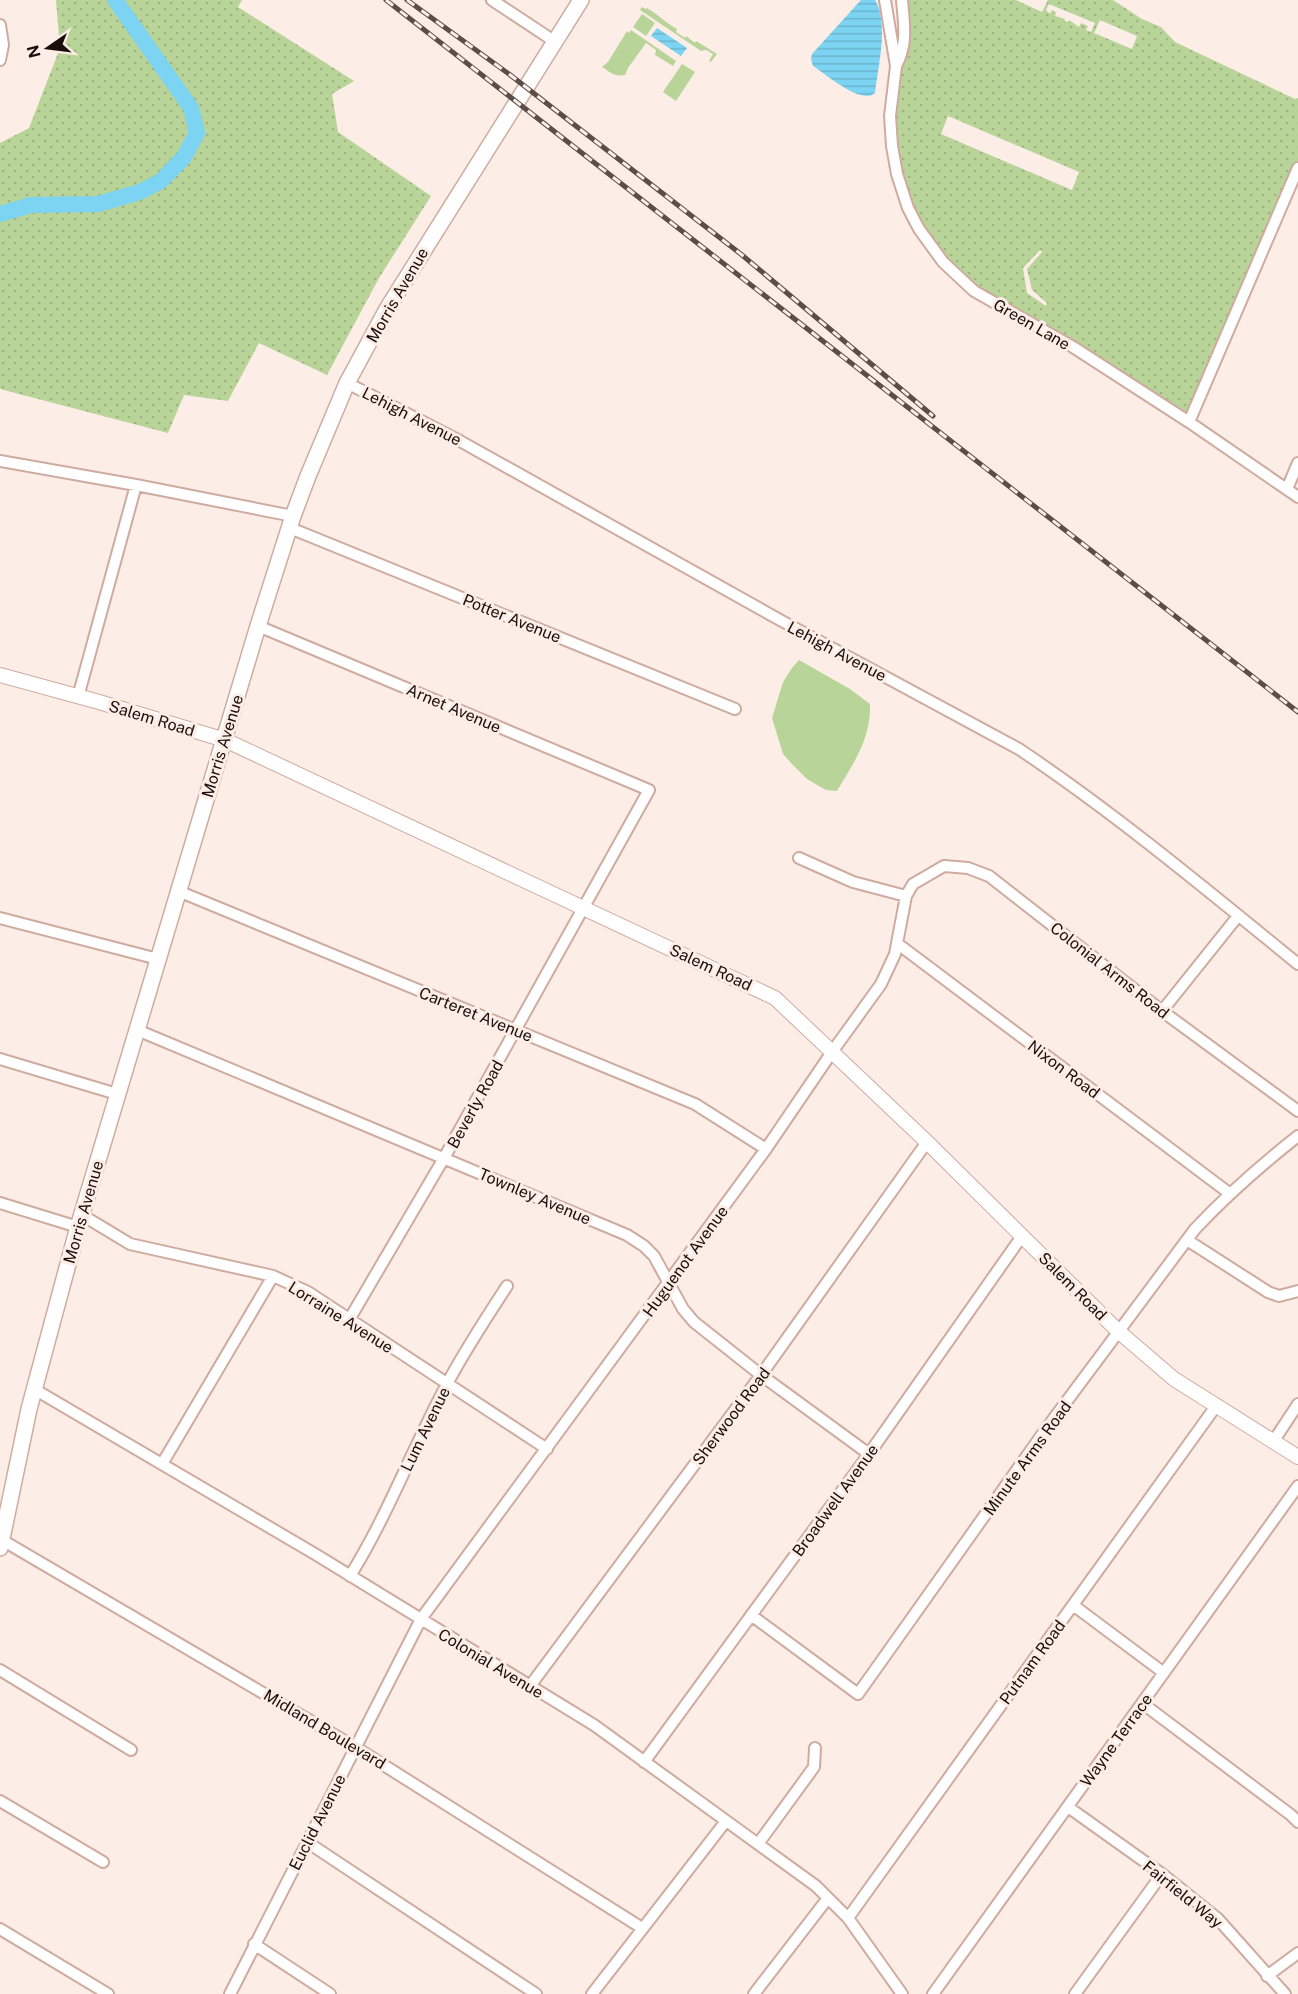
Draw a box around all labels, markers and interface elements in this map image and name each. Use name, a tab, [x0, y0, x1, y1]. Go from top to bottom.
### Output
north arrow	[18, 18, 78, 78]
text: N	[23, 43, 45, 60]
street label: Morris Avenue	[363, 244, 432, 346]
street label: Green Lane	[990, 295, 1073, 354]
street label: Lehigh Avenue	[359, 383, 465, 450]
street label: Potter Avenue	[460, 590, 564, 647]
street label: Lehigh Avenue	[784, 617, 889, 685]
street label: Arnet Avenue	[404, 680, 504, 737]
street label: Morris Avenue	[198, 692, 247, 800]
street label: Salem Road	[107, 696, 197, 741]
street label: Colonial Arms Road	[1047, 918, 1173, 1023]
street label: Salem Road	[667, 940, 755, 995]
street label: Carteret Avenue	[416, 983, 535, 1046]
street label: Nixon Road	[1024, 1036, 1103, 1103]
street label: Beverly Road	[443, 1057, 507, 1152]
street label: Morris Avenue	[60, 1158, 107, 1266]
street label: Townley Avenue	[476, 1164, 594, 1229]
street label: Huguenot Avenue	[639, 1202, 732, 1321]
street label: Salem Road	[1035, 1248, 1111, 1324]
street label: Lorraine Avenue	[285, 1278, 397, 1357]
street label: Sherwood Road	[689, 1364, 774, 1469]
street label: Lum Avenue	[397, 1384, 454, 1474]
street label: Minute Arms Road	[980, 1397, 1075, 1519]
street label: Broadwell Avenue	[788, 1441, 882, 1560]
street label: Putnam Road	[996, 1617, 1069, 1708]
street label: Colonial Avenue	[435, 1625, 547, 1702]
street label: Midland Boulevard	[260, 1685, 389, 1773]
street label: Wayne Terrace	[1076, 1690, 1156, 1790]
street label: Euclid Avenue	[285, 1771, 350, 1873]
street label: Fairfield Way	[1139, 1857, 1227, 1933]

